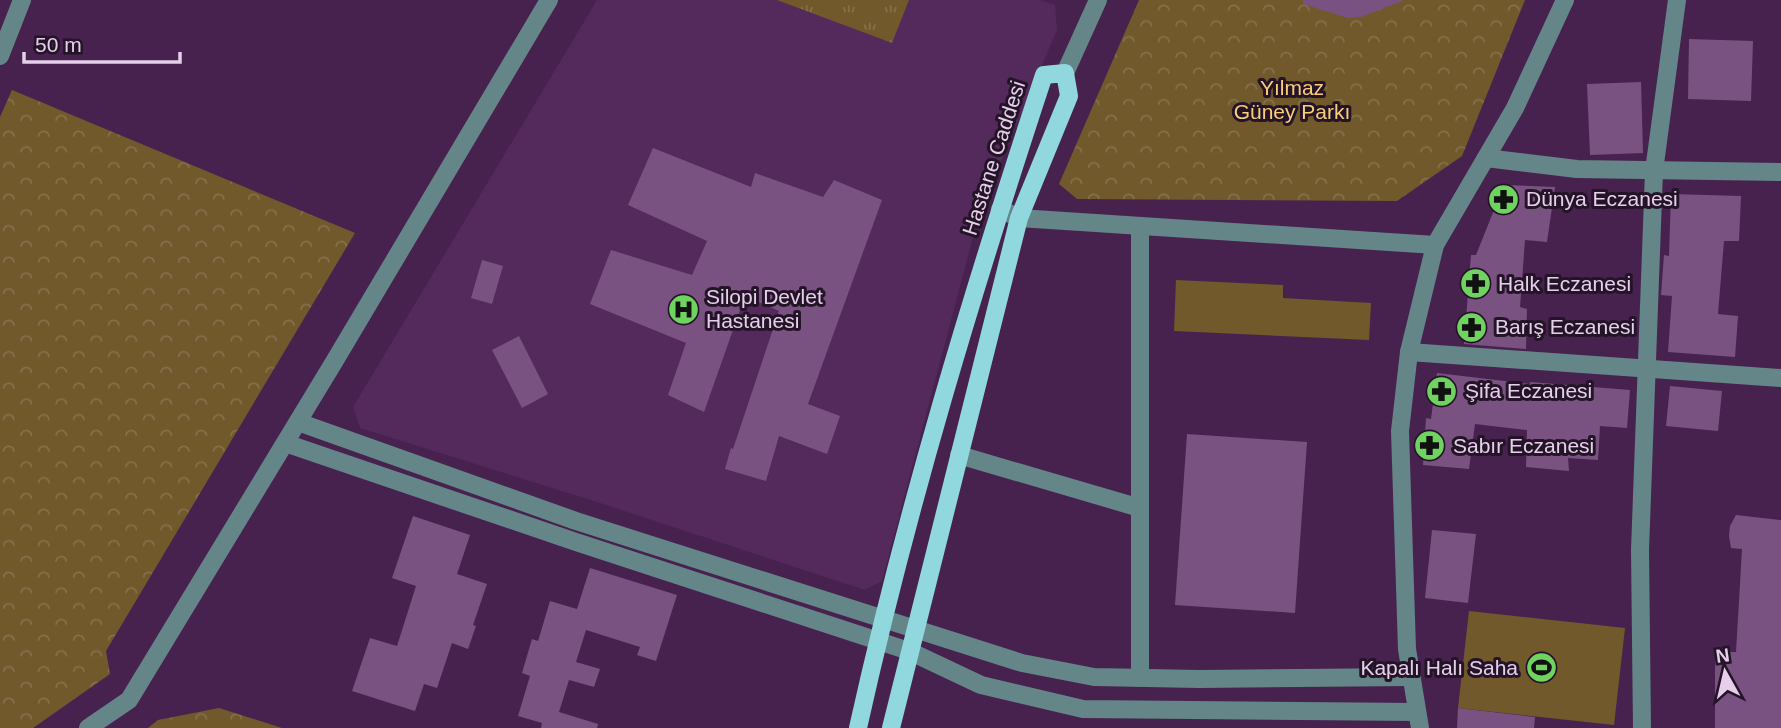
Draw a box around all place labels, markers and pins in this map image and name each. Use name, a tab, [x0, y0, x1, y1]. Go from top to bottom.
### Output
pharmacy icon: Dünya Eczanesi	[1486, 182, 1520, 216]
place label: Dünya Eczanesi	[1526, 187, 1678, 210]
pharmacy icon: Halk Eczanesi	[1458, 267, 1492, 301]
place label: Halk Eczanesi	[1498, 272, 1631, 295]
place label: Silopi Devlet Hastanesi	[706, 285, 823, 332]
hospital icon: Silopi Devlet Hastanesi	[666, 292, 700, 326]
pharmacy icon: Barış Eczanesi	[1455, 310, 1489, 344]
place label: Barış Eczanesi	[1495, 315, 1635, 338]
pharmacy icon: Şifa Eczanesi	[1425, 374, 1459, 408]
place label: Şifa Eczanesi	[1465, 379, 1592, 402]
pharmacy icon: Sabır Eczanesi	[1413, 429, 1447, 463]
place label: Sabır Eczanesi	[1453, 434, 1594, 457]
sports icon: Kapalı Halı Saha	[1524, 651, 1558, 685]
place label: Kapalı Halı Saha	[1360, 656, 1518, 679]

